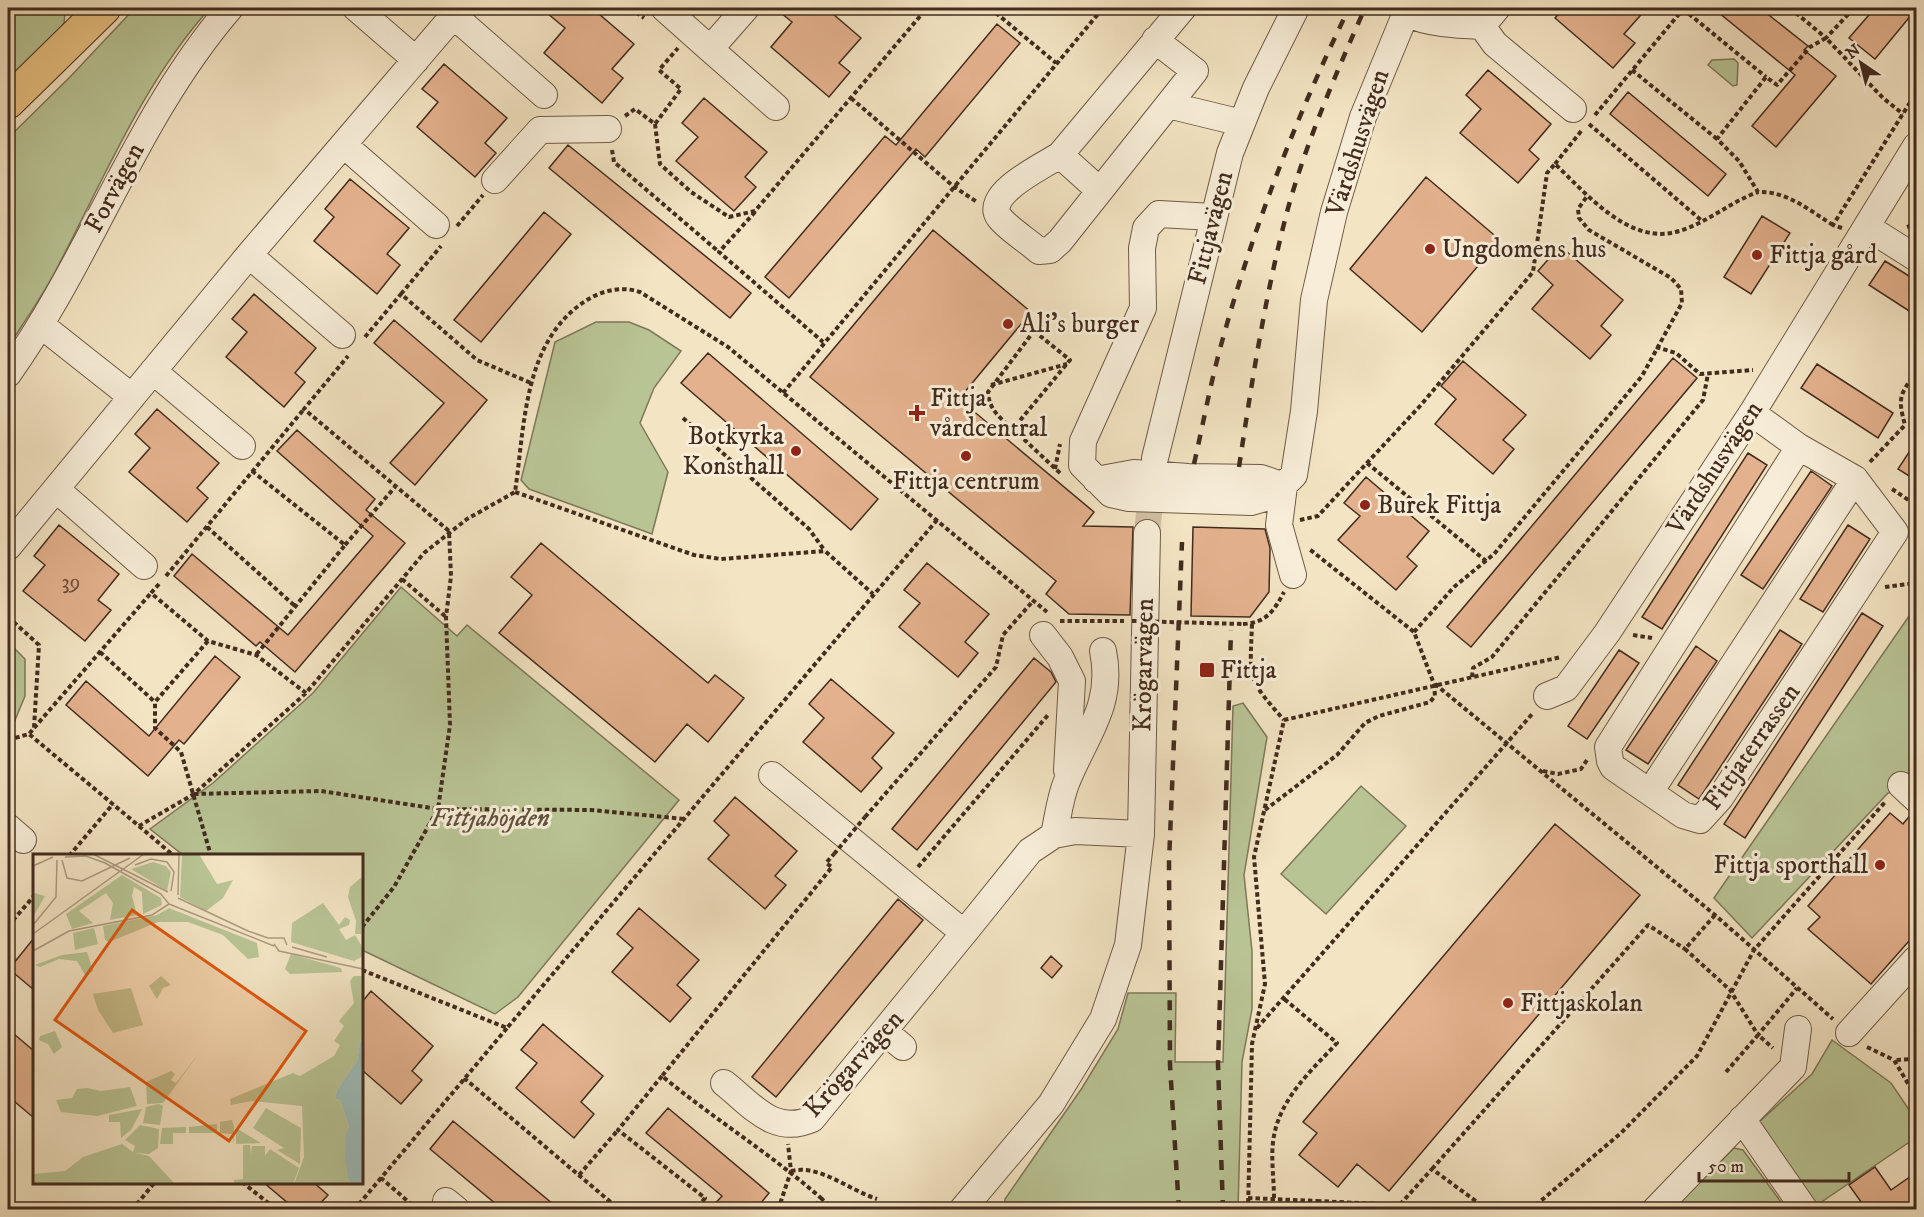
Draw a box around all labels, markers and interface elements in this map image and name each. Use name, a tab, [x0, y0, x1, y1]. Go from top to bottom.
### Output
north arrow	[1831, 33, 1891, 93]
text: N	[1842, 40, 1864, 63]
street label: Värdshusvägen	[1318, 65, 1397, 222]
street label: Forvägen	[78, 137, 153, 239]
street label: Fittjavägen	[1181, 167, 1241, 288]
place label: Ungdomens hus	[1442, 233, 1606, 266]
place label: Fittja gård	[1769, 239, 1877, 272]
marker: Ungdomens hus	[1423, 242, 1437, 256]
marker: Fittja gård	[1750, 248, 1764, 262]
place label: Ali's burger	[1020, 308, 1139, 341]
marker: Ali's burger	[1001, 317, 1015, 331]
place label: Fittja vårdcentral	[929, 382, 1048, 445]
street label: Värdshusvägen	[1659, 395, 1771, 542]
marker: Fittja vårdcentral	[908, 404, 926, 422]
place label: Botkyrka Konsthall	[682, 420, 784, 483]
marker: Botkyrka Konsthall	[789, 444, 803, 458]
marker: Fittja centrum	[959, 449, 973, 463]
place label: Fittja centrum	[892, 465, 1040, 498]
place label: Burek Fittja	[1377, 489, 1501, 522]
marker: Burek Fittja	[1358, 498, 1372, 512]
house number: 39	[61, 569, 81, 596]
street label: Krögarvägen	[1126, 597, 1162, 732]
place label: Fittja	[1220, 654, 1277, 687]
marker: Fittja	[1198, 661, 1216, 679]
street label: Fittjaterrassen	[1696, 677, 1808, 817]
park label: Fittjahöjden	[430, 802, 550, 835]
place label: Fittja sporthall	[1713, 849, 1868, 882]
inset map	[33, 854, 363, 1184]
marker: Fittja sporthall	[1873, 858, 1887, 872]
place label: Fittjaskolan	[1520, 987, 1643, 1020]
marker: Fittjaskolan	[1501, 996, 1515, 1010]
street label: Krögarvägen	[797, 1003, 911, 1125]
scale bar	[1699, 1145, 1849, 1183]
text: 50 m	[1708, 1156, 1744, 1178]

